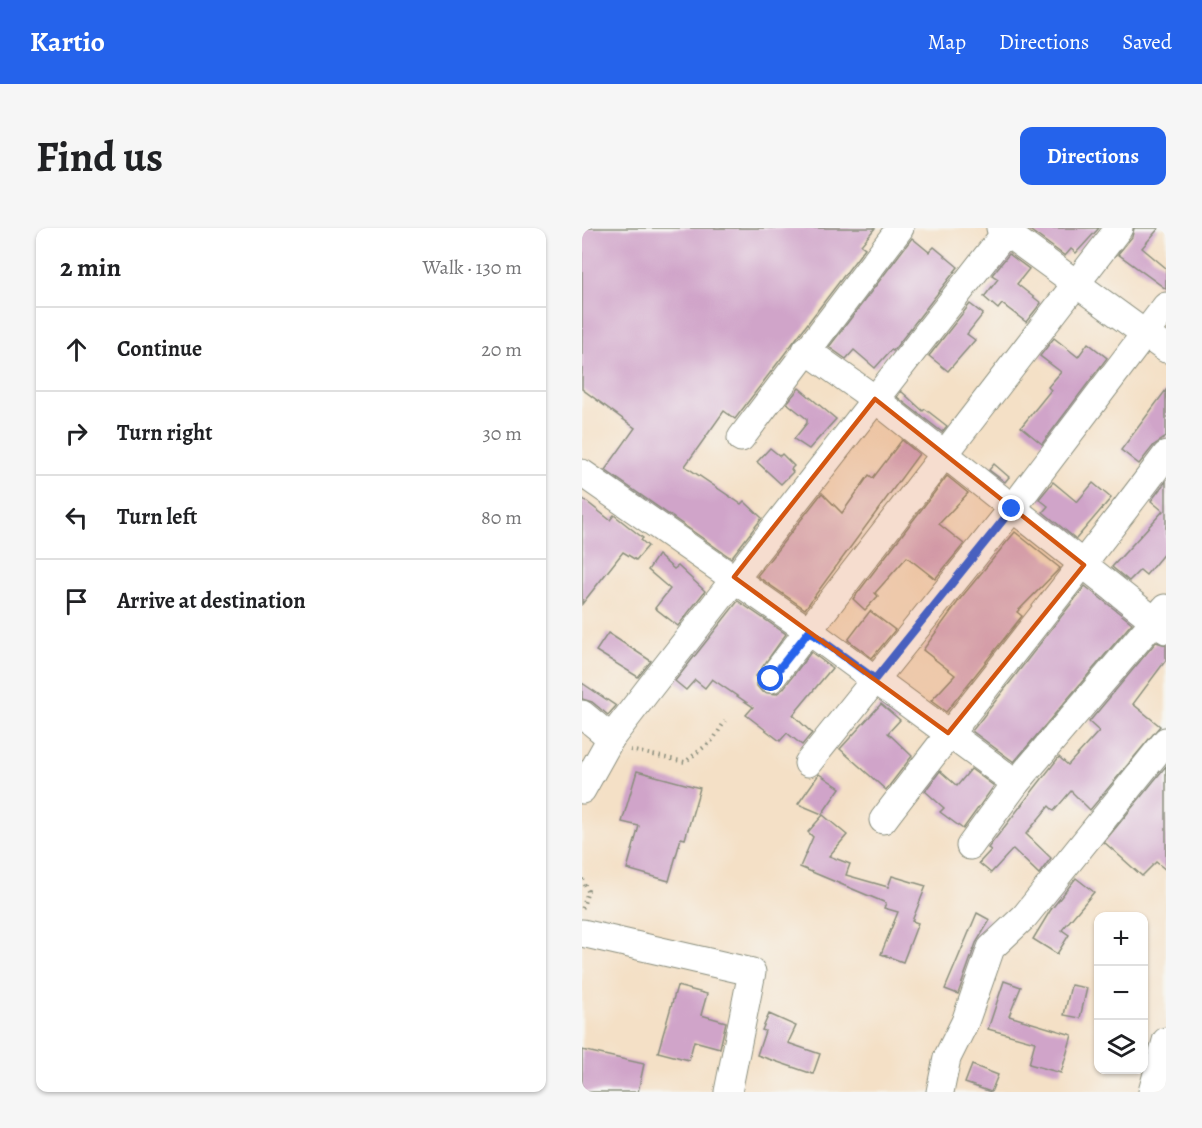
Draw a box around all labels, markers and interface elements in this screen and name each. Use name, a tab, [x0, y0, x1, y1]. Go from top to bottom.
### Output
text: Kartio	[30, 23, 105, 61]
text: Map	[928, 28, 966, 56]
text: Directions	[999, 28, 1089, 56]
text: Saved	[1122, 28, 1172, 56]
button: Directions	[1020, 127, 1166, 185]
text: Find us	[36, 128, 163, 185]
text: 2 min	[60, 250, 121, 285]
text: Walk · 130 m	[423, 254, 522, 281]
icon: ahead	[60, 333, 93, 366]
text: Continue	[117, 334, 202, 364]
text: 20 m	[481, 336, 522, 363]
icon: right	[60, 417, 93, 450]
text: Turn right	[117, 418, 213, 448]
text: 30 m	[482, 420, 522, 447]
route end	[998, 495, 1024, 521]
icon: left	[60, 501, 93, 534]
text: Turn left	[117, 502, 197, 532]
text: 80 m	[481, 504, 522, 531]
icon: arrive	[60, 585, 93, 618]
text: Arrive at destination	[117, 586, 306, 616]
route start	[757, 665, 783, 691]
map controls	[1094, 912, 1148, 1074]
button: +	[1094, 912, 1148, 966]
button: −	[1094, 966, 1148, 1020]
button: layers	[1094, 1020, 1148, 1074]

